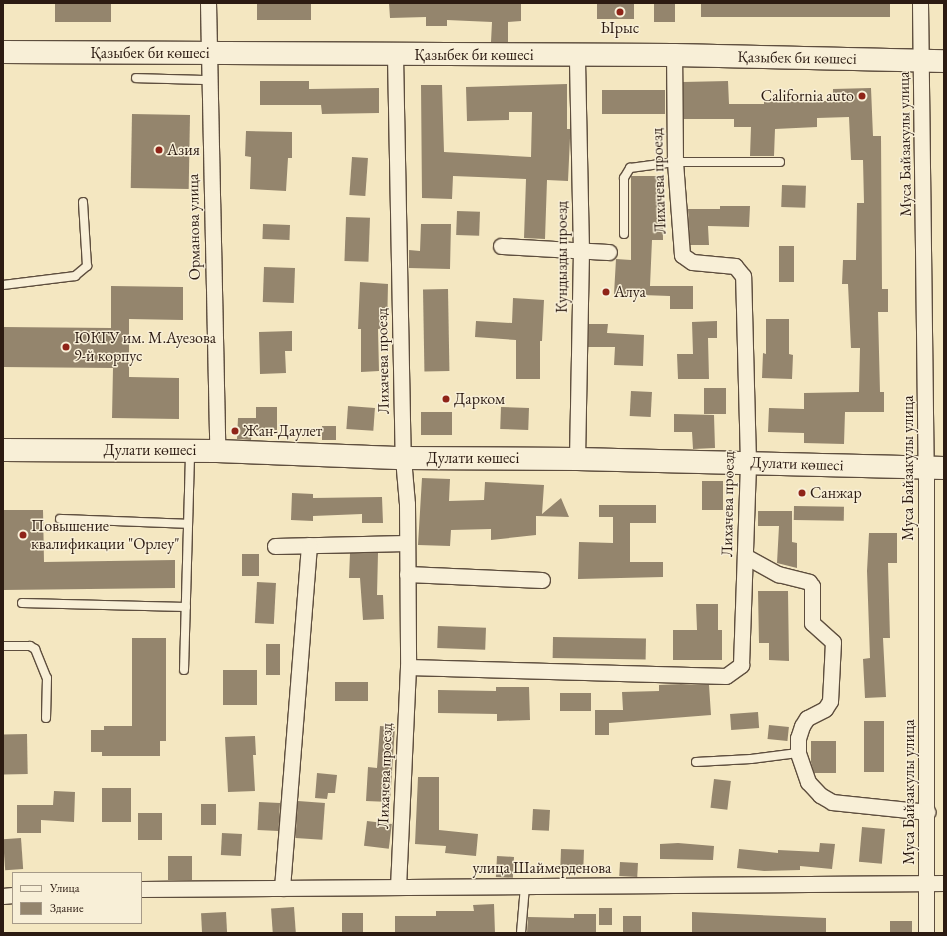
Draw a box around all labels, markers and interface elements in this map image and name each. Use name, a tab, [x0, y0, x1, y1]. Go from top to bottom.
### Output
marker: Ырыс	[615, 7, 625, 17]
place label: Ырыс	[601, 18, 639, 38]
street label: Қазыбек би көшесі	[90, 43, 210, 63]
street label: Қазыбек би көшесі	[414, 45, 534, 65]
street label: Қазыбек би көшесі	[737, 47, 857, 69]
street label: Муса Байзакулы улица	[894, 71, 916, 217]
place label: California auto	[761, 86, 854, 106]
marker: California auto	[857, 91, 867, 101]
street label: Лихачева проезд	[648, 128, 670, 234]
place label: Азия	[167, 140, 200, 160]
marker: Азия	[154, 145, 164, 155]
street label: Орманова улица	[183, 173, 205, 281]
street label: Кундызды проезд	[552, 201, 572, 313]
place label: Алуа	[614, 282, 646, 302]
marker: Алуа	[601, 287, 611, 297]
street label: Лихачева проезд	[372, 308, 394, 414]
place label: ЮКГУ им. М.Ауезова 9-й корпус	[74, 328, 216, 366]
marker: ЮКГУ им. М.Ауезова 9-й корпус	[61, 342, 71, 352]
place label: Дарком	[454, 389, 505, 409]
marker: Дарком	[441, 394, 451, 404]
street label: Муса Байзакулы улица	[898, 395, 918, 541]
place label: Жан-Даулет	[243, 421, 322, 441]
marker: Жан-Даулет	[230, 426, 240, 436]
street label: Дулати көшесі	[103, 440, 197, 460]
street label: Дулати көшесі	[426, 448, 520, 468]
street label: Лихачева проезд	[717, 451, 739, 557]
street label: Дулати көшесі	[750, 453, 844, 475]
place label: Санжар	[810, 483, 862, 503]
marker: Санжар	[797, 488, 807, 498]
place label: Повышение квалификации "Орлеу"	[31, 516, 179, 554]
marker: Повышение квалификации "Орлеу"	[18, 530, 28, 540]
street label: Муса Байзакулы улица	[899, 719, 919, 865]
street label: Лихачева проезд	[374, 723, 396, 829]
street label: улица Шаймерденова	[472, 858, 612, 878]
legend	[12, 872, 142, 924]
text: Улица	[50, 880, 80, 896]
text: Здание	[50, 900, 84, 916]

